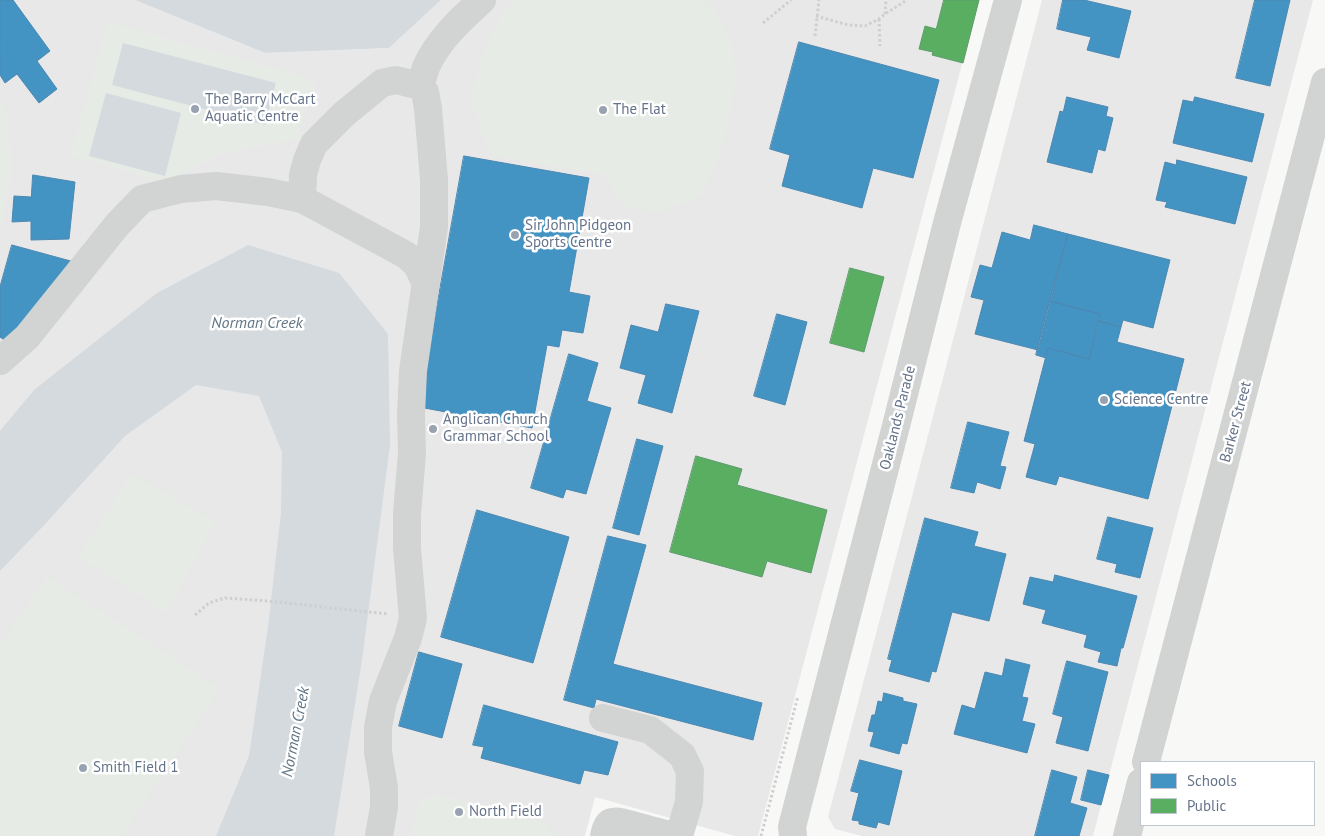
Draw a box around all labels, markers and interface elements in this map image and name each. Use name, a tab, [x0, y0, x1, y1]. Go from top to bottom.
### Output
place label: The Barry McCart Aquatic Centre	[205, 91, 316, 126]
place label: The Flat	[613, 101, 666, 119]
marker: The Barry McCart Aquatic Centre	[189, 103, 201, 115]
marker: The Flat	[597, 104, 609, 116]
place label: Sir John Pidgeon Sports Centre	[525, 217, 631, 252]
marker: Sir John Pidgeon Sports Centre	[509, 229, 521, 241]
water label: Norman Creek	[211, 313, 303, 333]
street label: Oaklands Parade	[876, 364, 920, 472]
street label: Barker Street	[1217, 379, 1255, 465]
place label: Science Centre	[1114, 391, 1208, 409]
marker: Science Centre	[1098, 394, 1110, 406]
place label: Anglican Church Grammar School	[443, 411, 549, 446]
marker: Anglican Church Grammar School	[427, 423, 439, 435]
water label: Norman Creek	[278, 685, 314, 779]
place label: Smith Field 1	[93, 759, 178, 777]
legend	[1140, 761, 1315, 826]
marker: Smith Field 1	[77, 762, 89, 774]
text: Schools	[1187, 771, 1237, 790]
text: Public	[1187, 796, 1226, 815]
place label: North Field	[469, 803, 542, 821]
marker: North Field	[453, 806, 465, 818]

